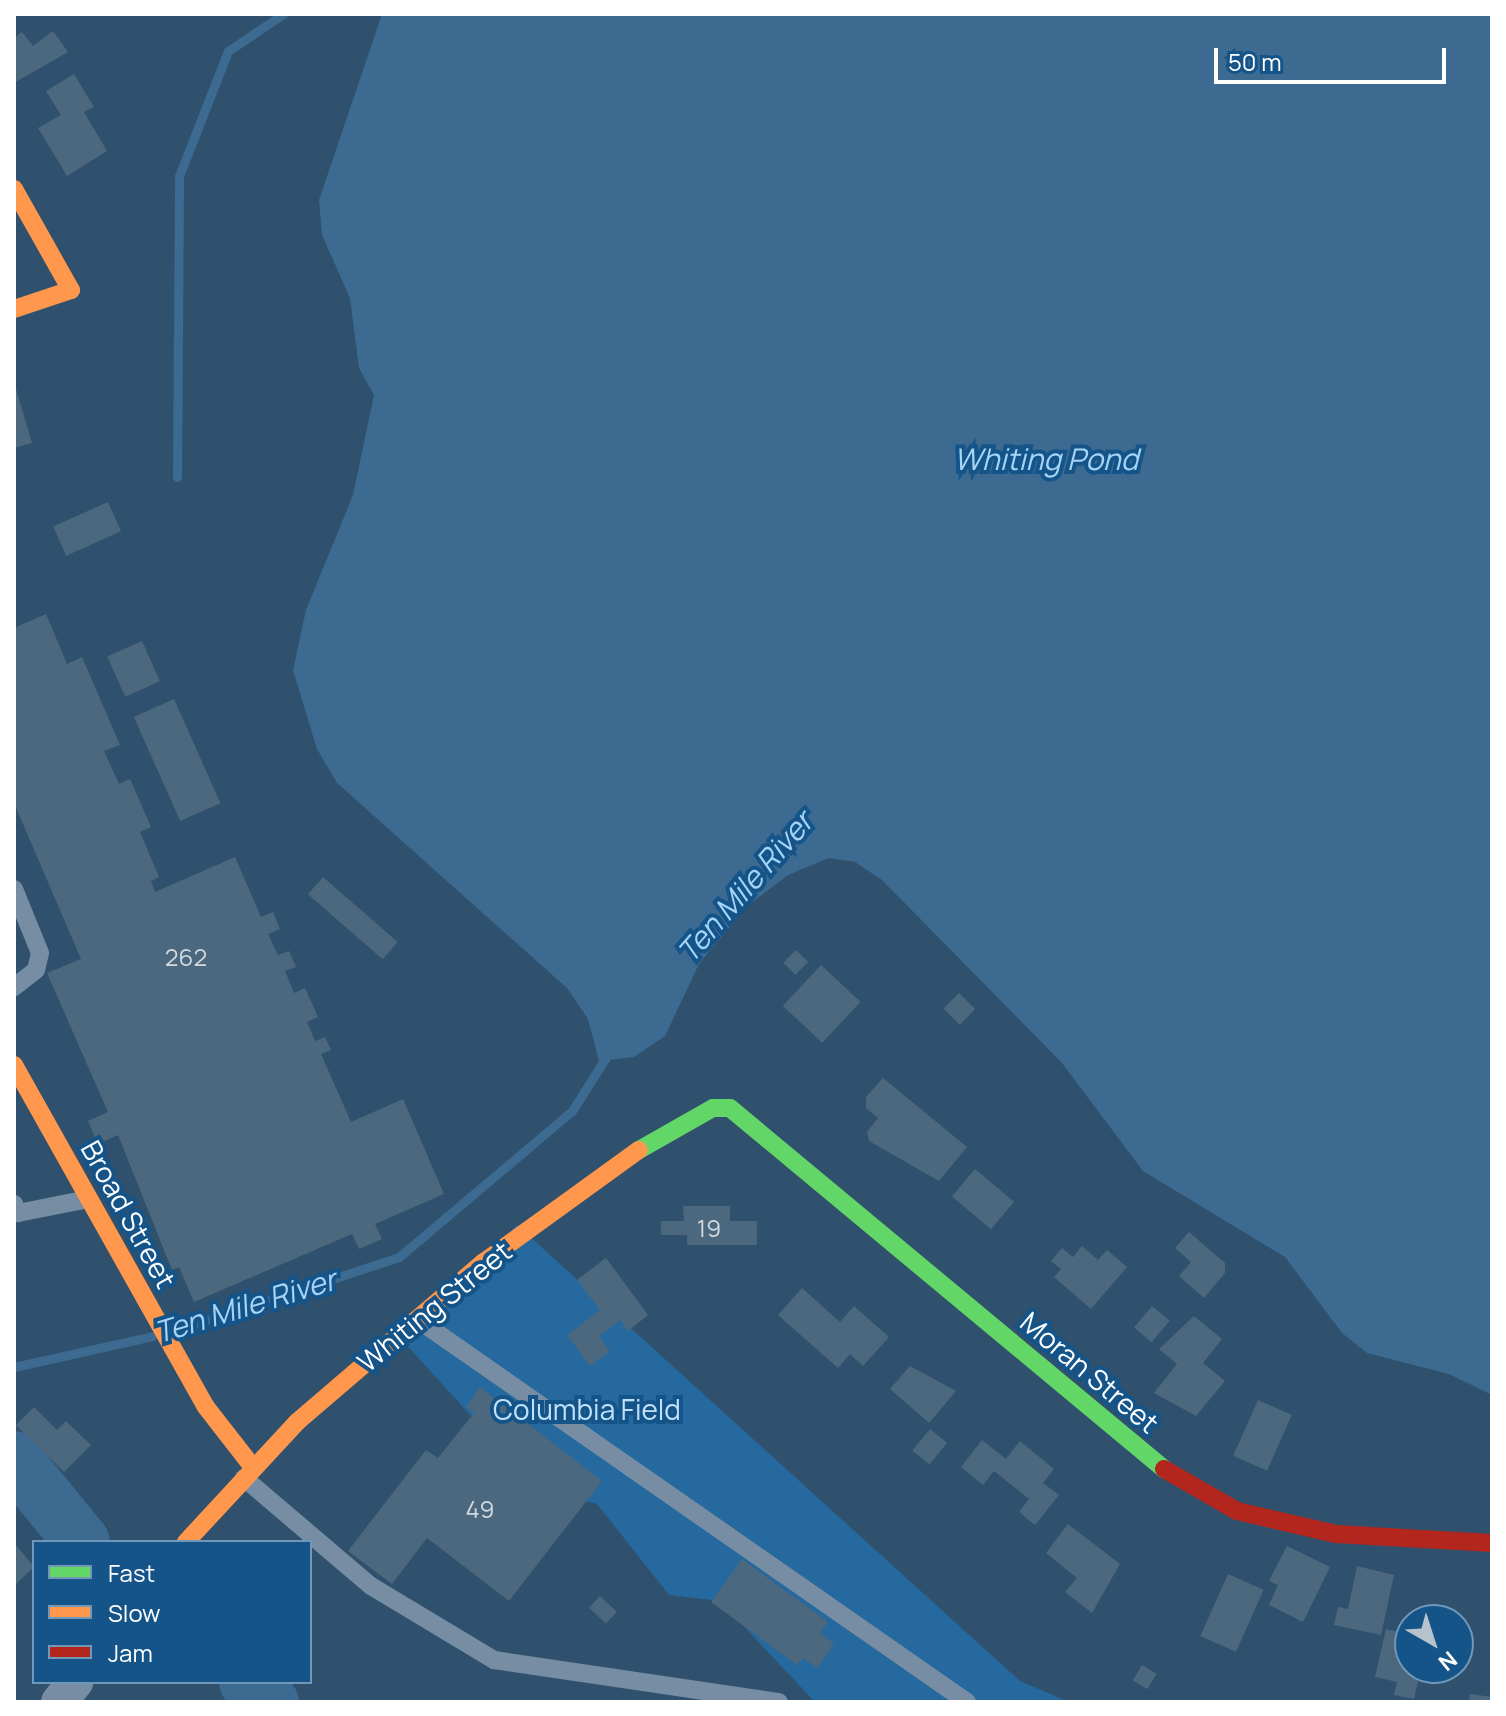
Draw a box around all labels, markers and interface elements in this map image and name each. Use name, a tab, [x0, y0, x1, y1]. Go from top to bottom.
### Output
scale bar	[1218, 32, 1450, 82]
text: 50 m	[1228, 45, 1282, 78]
water label: Whiting Pond	[954, 441, 1138, 477]
water label: Ten Mile River	[670, 804, 820, 970]
house number: 262	[165, 943, 207, 971]
street label: Broad Street	[75, 1134, 183, 1294]
house number: 19	[697, 1214, 721, 1242]
street label: Whiting Street	[350, 1234, 518, 1378]
water label: Ten Mile River	[150, 1261, 340, 1351]
street label: Moran Street	[1014, 1305, 1166, 1439]
park label: Columbia Field	[493, 1392, 681, 1426]
house number: 49	[466, 1495, 494, 1523]
legend	[32, 1540, 312, 1684]
text: Fast	[108, 1556, 155, 1589]
text: Slow	[108, 1596, 161, 1629]
north arrow	[1394, 1604, 1474, 1684]
text: Jam	[108, 1636, 153, 1669]
text: N	[1432, 1644, 1463, 1678]

